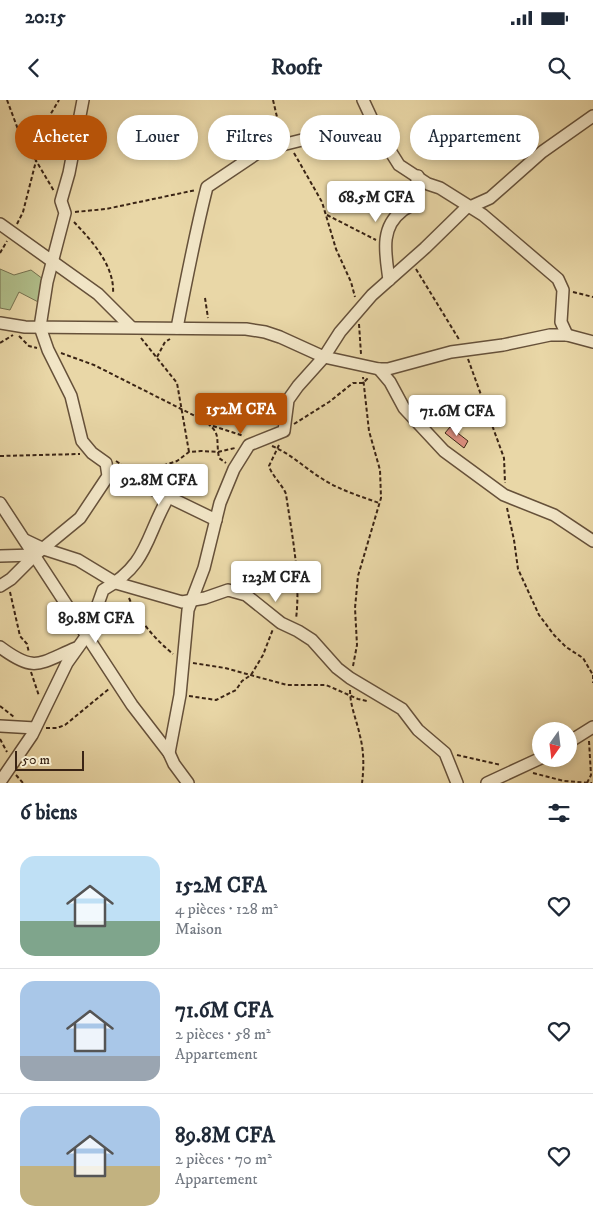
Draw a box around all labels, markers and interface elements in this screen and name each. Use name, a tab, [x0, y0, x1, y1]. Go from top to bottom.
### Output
text: 20:15	[25, 6, 66, 29]
icon: back	[20, 54, 48, 82]
text: Roofr	[271, 54, 322, 81]
icon: search	[545, 54, 573, 82]
chip: Acheter	[15, 115, 107, 160]
chip: Louer	[117, 115, 198, 160]
chip: Filtres	[208, 115, 290, 160]
chip: Nouveau	[300, 115, 400, 160]
chip: Appartement	[410, 115, 539, 160]
pin: 68.5M CFA	[319, 180, 433, 223]
text: 68.5M CFA	[338, 187, 414, 207]
pin: 152M CFA	[189, 392, 293, 435]
pin: 71.6M CFA	[400, 394, 514, 437]
text: 152M CFA	[206, 399, 276, 419]
text: 71.6M CFA	[420, 401, 494, 421]
pin: 92.8M CFA	[102, 464, 216, 506]
text: 92.8M CFA	[121, 470, 197, 490]
pin: 123M CFA	[224, 560, 328, 603]
text: 123M CFA	[242, 567, 310, 587]
pin: 89.8M CFA	[39, 602, 153, 644]
text: 89.8M CFA	[58, 608, 134, 628]
north arrow	[532, 722, 578, 768]
map controls	[532, 722, 577, 767]
scale bar	[15, 748, 84, 771]
text: 50 m	[22, 751, 50, 769]
icon: filters	[545, 799, 573, 827]
text: 6 biens	[20, 800, 77, 826]
text: 152M CFA	[175, 873, 267, 899]
icon: home	[60, 876, 120, 936]
icon: heart	[545, 892, 573, 920]
text: 4 pièces · 128 m²	[175, 899, 278, 919]
text: Maison	[175, 919, 222, 939]
text: 71.6M CFA	[175, 998, 273, 1024]
icon: home	[60, 1001, 120, 1061]
icon: heart	[545, 1017, 573, 1045]
text: 2 pièces · 58 m²	[175, 1024, 271, 1044]
text: Appartement	[175, 1044, 258, 1064]
text: 89.8M CFA	[175, 1123, 275, 1149]
icon: home	[60, 1126, 120, 1186]
icon: heart	[545, 1142, 573, 1170]
text: 2 pièces · 70 m²	[175, 1149, 272, 1169]
text: Appartement	[175, 1169, 258, 1189]

